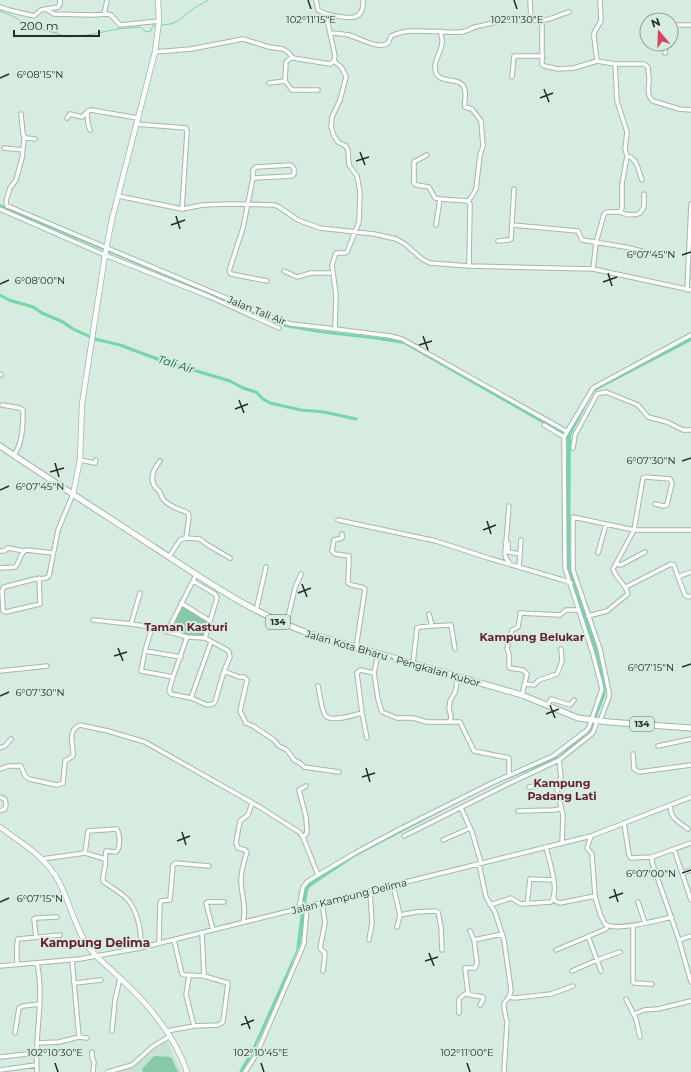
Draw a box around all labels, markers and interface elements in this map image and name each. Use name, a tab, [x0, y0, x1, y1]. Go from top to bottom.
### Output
scale bar	[14, 12, 99, 38]
north arrow	[639, 12, 679, 52]
text: 102°11'15"E	[286, 13, 336, 26]
text: 102°11'30"E	[491, 13, 544, 26]
text: N	[649, 14, 662, 31]
text: 200 m	[20, 18, 59, 33]
text: 6°08'15"N	[17, 68, 63, 81]
text: 6°07'45"N	[627, 248, 675, 261]
text: 6°08'00"N	[15, 274, 65, 287]
street label: Jalan Tali Air	[225, 292, 288, 328]
water label: Tali Air	[156, 352, 196, 376]
text: 6°07'30"N	[626, 454, 676, 467]
text: 6°07'45"N	[16, 480, 64, 493]
road number: 134	[266, 615, 290, 629]
district label: Taman Kasturi	[144, 620, 228, 634]
street label: Jalan Kota Bharu - Pengkalan Kubor	[303, 627, 482, 690]
district label: Kampung Belukar	[480, 630, 585, 644]
text: 6°07'15"N	[628, 661, 674, 674]
text: 6°07'30"N	[15, 686, 65, 699]
road number: 134	[630, 717, 654, 731]
district label: Kampung Padang Lati	[527, 776, 597, 803]
text: 6°07'00"N	[626, 867, 676, 880]
street label: Jalan Kampung Delima	[289, 876, 408, 917]
text: 6°07'15"N	[17, 892, 63, 905]
district label: Kampung Delima	[40, 935, 150, 950]
text: 102°10'30"E	[27, 1046, 83, 1059]
text: 102°10'45"E	[233, 1046, 289, 1059]
text: 102°11'00"E	[440, 1046, 494, 1059]

